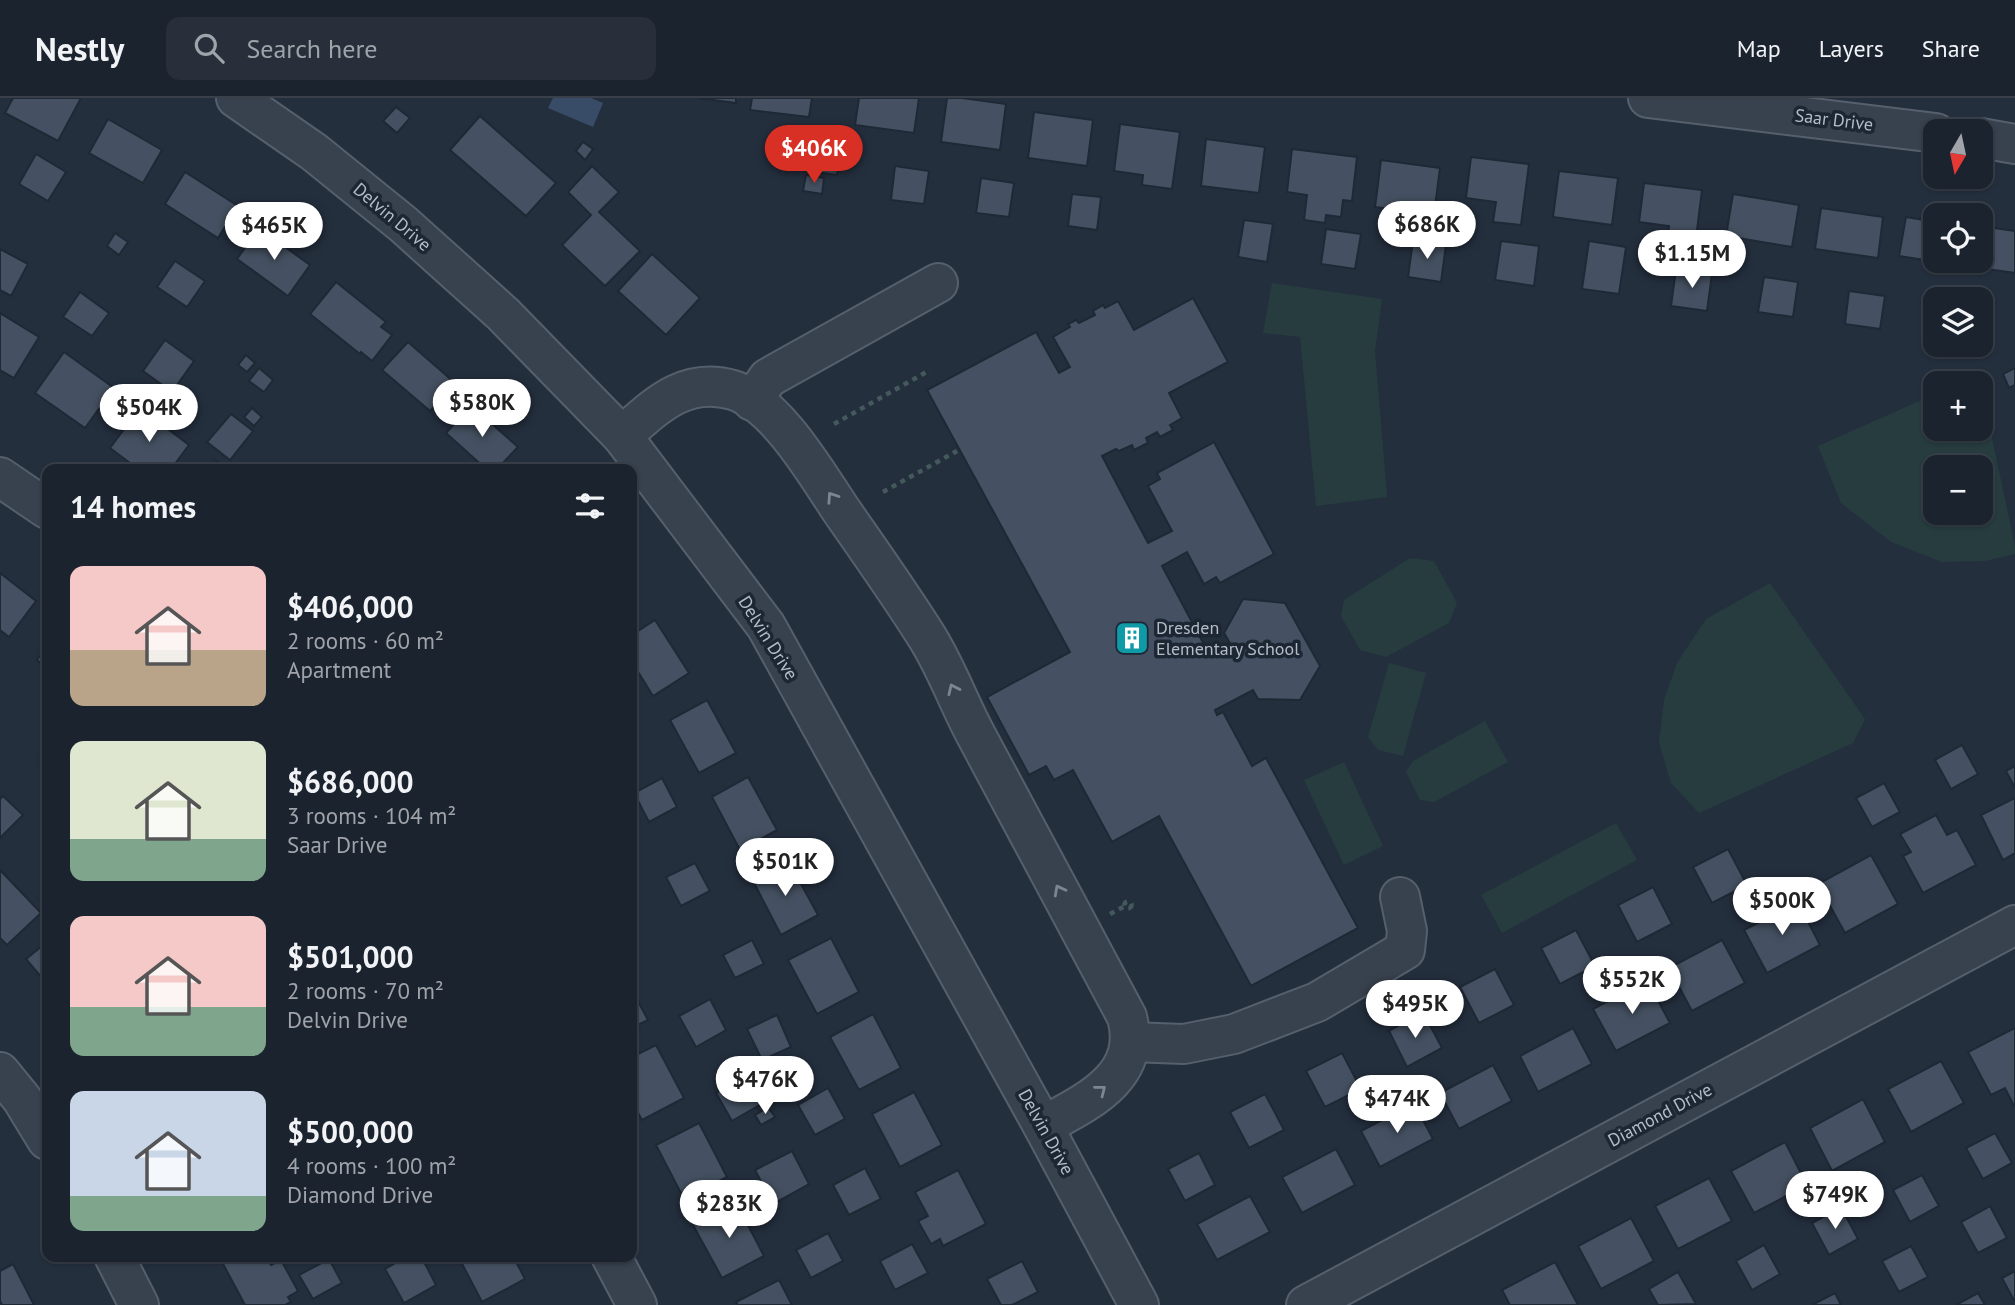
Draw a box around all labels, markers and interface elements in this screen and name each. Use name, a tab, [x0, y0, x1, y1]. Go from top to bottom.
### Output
search box	[166, 17, 656, 80]
text: Nestly	[35, 27, 124, 70]
icon: search	[190, 29, 228, 67]
text: Search here	[246, 32, 378, 65]
text: Map	[1737, 33, 1781, 64]
text: Layers	[1819, 33, 1884, 64]
text: Share	[1922, 33, 1980, 64]
street label: Saar Drive	[1794, 103, 1875, 136]
north arrow	[1923, 119, 1993, 189]
map controls	[1923, 119, 1993, 525]
pin: $406K	[765, 126, 863, 185]
text: $406K	[781, 133, 847, 162]
street label: Delvin Drive	[349, 177, 436, 256]
pin: $465K	[225, 202, 323, 262]
pin: $686K	[1378, 202, 1476, 261]
button: locate	[1923, 203, 1993, 273]
text: $686K	[1394, 209, 1460, 238]
text: $465K	[241, 210, 307, 239]
pin: $1.15M	[1635, 230, 1749, 290]
text: $1.15M	[1654, 238, 1730, 267]
button: layers	[1923, 287, 1993, 357]
button: +	[1923, 371, 1993, 441]
pin: $580K	[433, 380, 531, 439]
pin: $504K	[100, 384, 198, 444]
text: $580K	[449, 387, 515, 416]
text: $504K	[116, 392, 182, 421]
button: −	[1923, 455, 1993, 525]
text: 14 homes	[70, 487, 196, 526]
icon: filters	[571, 487, 609, 525]
one-way arrow	[828, 492, 840, 505]
text: $406,000	[287, 587, 414, 626]
street label: Delvin Drive	[734, 591, 803, 684]
icon: home	[126, 594, 210, 678]
place label: Dresden Elementary School	[1156, 616, 1300, 660]
building icon: Dresden Elementary School	[1113, 619, 1151, 657]
text: 2 rooms · 60 m²	[287, 626, 444, 655]
text: Apartment	[287, 655, 391, 684]
one-way arrow	[947, 684, 961, 696]
text: $686,000	[287, 762, 414, 801]
icon: home	[126, 769, 210, 853]
text: 3 rooms · 104 m²	[287, 801, 456, 830]
text: Saar Drive	[287, 830, 388, 859]
pin: $501K	[736, 838, 834, 898]
text: $501K	[752, 846, 818, 875]
pin: $500K	[1733, 878, 1831, 937]
one-way arrow	[1054, 885, 1067, 898]
text: $500K	[1749, 885, 1815, 914]
text: $501,000	[287, 937, 414, 976]
icon: home	[126, 944, 210, 1028]
pin: $552K	[1583, 956, 1681, 1016]
text: $552K	[1599, 964, 1665, 993]
text: 2 rooms · 70 m²	[287, 976, 444, 1005]
pin: $495K	[1366, 981, 1464, 1040]
text: $495K	[1382, 988, 1448, 1017]
text: Delvin Drive	[287, 1005, 408, 1034]
pin: $476K	[716, 1056, 814, 1116]
text: $476K	[732, 1064, 798, 1093]
pin: $474K	[1348, 1076, 1446, 1135]
street label: Diamond Drive	[1604, 1078, 1716, 1152]
text: $474K	[1364, 1083, 1430, 1112]
street label: Delvin Drive	[1013, 1085, 1079, 1179]
one-way arrow	[1093, 1086, 1106, 1099]
text: $500,000	[287, 1112, 414, 1151]
icon: home	[126, 1119, 210, 1203]
text: 4 rooms · 100 m²	[287, 1151, 456, 1180]
pin: $749K	[1786, 1172, 1884, 1231]
text: $749K	[1802, 1179, 1868, 1208]
text: Diamond Drive	[287, 1180, 433, 1209]
pin: $283K	[680, 1180, 778, 1240]
text: $283K	[696, 1188, 762, 1217]

